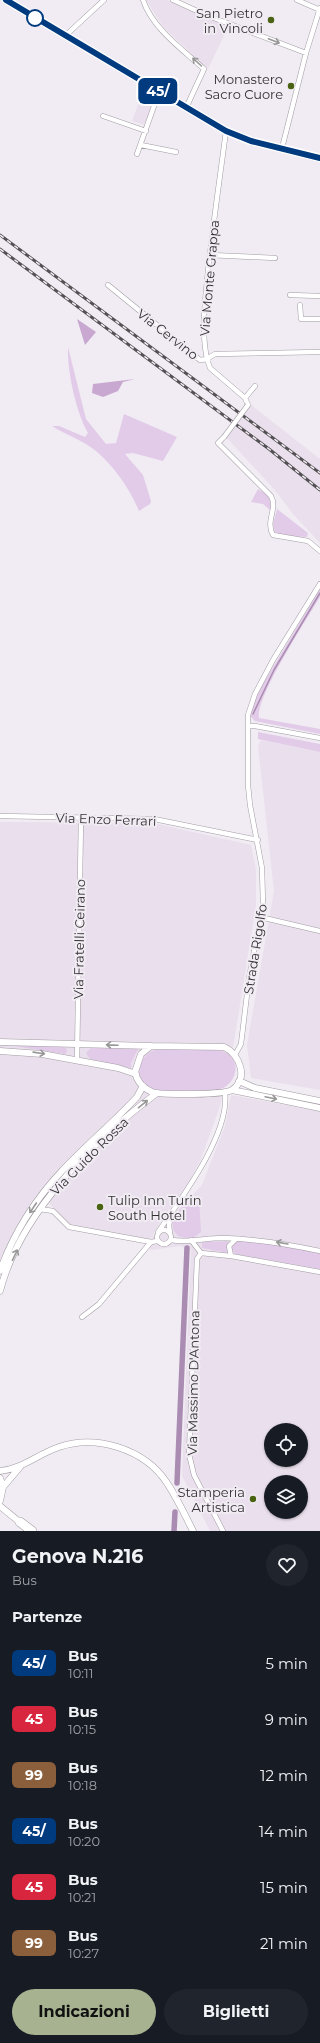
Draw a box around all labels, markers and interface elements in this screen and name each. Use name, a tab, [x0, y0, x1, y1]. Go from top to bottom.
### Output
place label: San Pietro in Vincoli	[196, 5, 263, 36]
unlabelled marker	[26, 9, 44, 27]
marker: San Pietro in Vincoli	[266, 15, 276, 25]
one-way arrow	[268, 38, 280, 46]
one-way arrow	[191, 58, 202, 67]
place label: Monastero Sacro Cuore	[205, 71, 283, 102]
line badge: 45/	[135, 78, 181, 104]
marker: Monastero Sacro Cuore	[286, 81, 296, 91]
text: 45/	[146, 82, 170, 100]
street label: Via Monte Grappa	[196, 219, 222, 337]
street label: Via Cervino	[134, 305, 202, 363]
street label: Via Enzo Ferrari	[55, 809, 157, 829]
street label: Via Fratelli Ceirano	[70, 879, 88, 999]
street label: Strada Rigolfo	[240, 903, 270, 995]
one-way arrow	[106, 1041, 119, 1048]
one-way arrow	[32, 1049, 45, 1057]
one-way arrow	[264, 1094, 277, 1102]
one-way arrow	[137, 1099, 148, 1108]
street label: Via Guido Rossa	[47, 1114, 131, 1198]
place label: Tulip Inn Turin South Hotel	[108, 1192, 202, 1223]
marker: Tulip Inn Turin South Hotel	[95, 1202, 105, 1212]
one-way arrow	[29, 1203, 37, 1214]
one-way arrow	[276, 1239, 289, 1247]
one-way arrow	[12, 1249, 19, 1261]
street label: Via Massimo D'Antona	[184, 1310, 202, 1456]
map controls	[264, 1423, 308, 1519]
button: locate	[264, 1423, 308, 1467]
button: layers	[264, 1475, 308, 1519]
place label: Stamperia Artistica	[178, 1484, 245, 1515]
marker: Stamperia Artistica	[248, 1494, 258, 1504]
button: heart	[266, 1544, 308, 1586]
text: Genova N.216	[12, 1545, 143, 1568]
text: Bus	[12, 1572, 37, 1588]
text: Partenze	[12, 1607, 82, 1626]
text: Bus	[68, 1646, 98, 1665]
text: 45/	[22, 1654, 46, 1672]
text: 5 min	[265, 1654, 308, 1673]
text: 10:11	[68, 1665, 93, 1681]
text: Bus	[68, 1702, 98, 1721]
text: 45	[25, 1710, 43, 1728]
text: 9 min	[265, 1710, 308, 1729]
text: 10:15	[68, 1721, 96, 1737]
text: Bus	[68, 1758, 98, 1777]
text: 99	[25, 1766, 43, 1784]
text: 12 min	[260, 1766, 308, 1785]
text: 10:18	[68, 1777, 97, 1793]
text: Bus	[68, 1814, 98, 1833]
text: 45/	[22, 1822, 46, 1840]
text: 14 min	[259, 1822, 308, 1841]
text: 10:20	[68, 1833, 100, 1849]
text: Bus	[68, 1870, 98, 1889]
text: 45	[25, 1878, 43, 1896]
text: 15 min	[260, 1878, 308, 1897]
text: 10:21	[68, 1889, 96, 1905]
text: Bus	[68, 1926, 98, 1945]
text: 99	[25, 1934, 43, 1952]
text: 21 min	[260, 1934, 308, 1953]
text: 10:27	[68, 1945, 99, 1961]
button: Indicazioni	[12, 1989, 156, 2035]
button: Biglietti	[164, 1989, 308, 2035]

